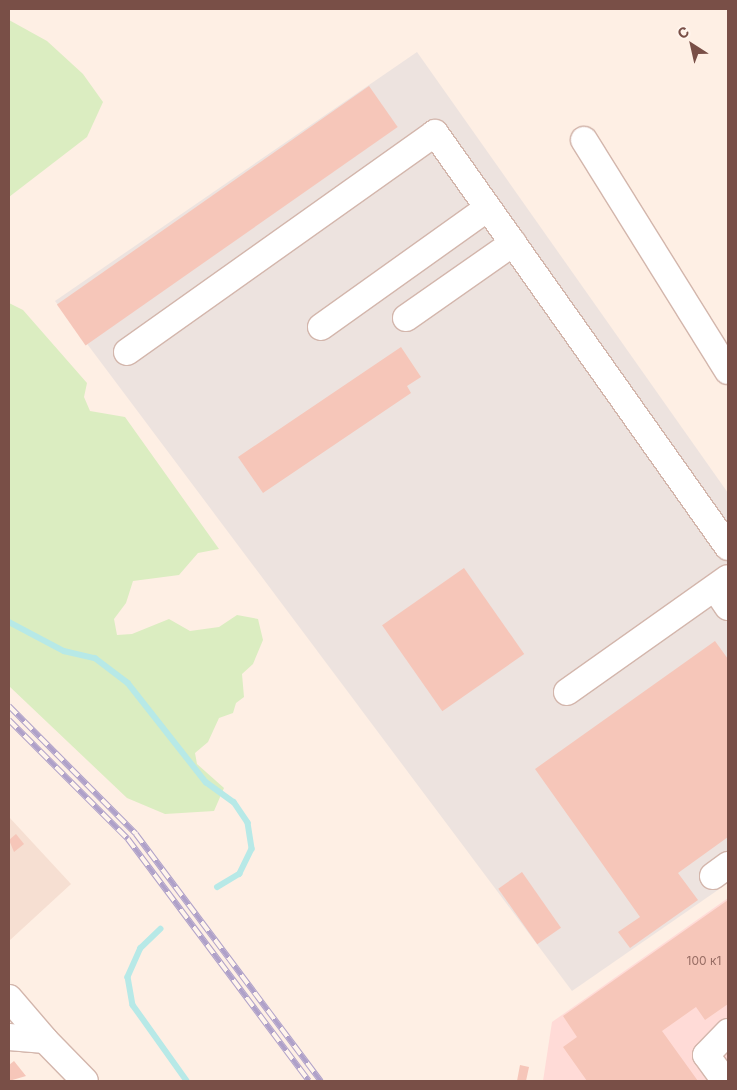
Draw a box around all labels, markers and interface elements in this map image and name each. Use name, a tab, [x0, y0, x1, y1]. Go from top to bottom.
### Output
north arrow	[667, 20, 717, 70]
text: С	[674, 22, 692, 42]
house number: 100 к1	[687, 954, 721, 968]

